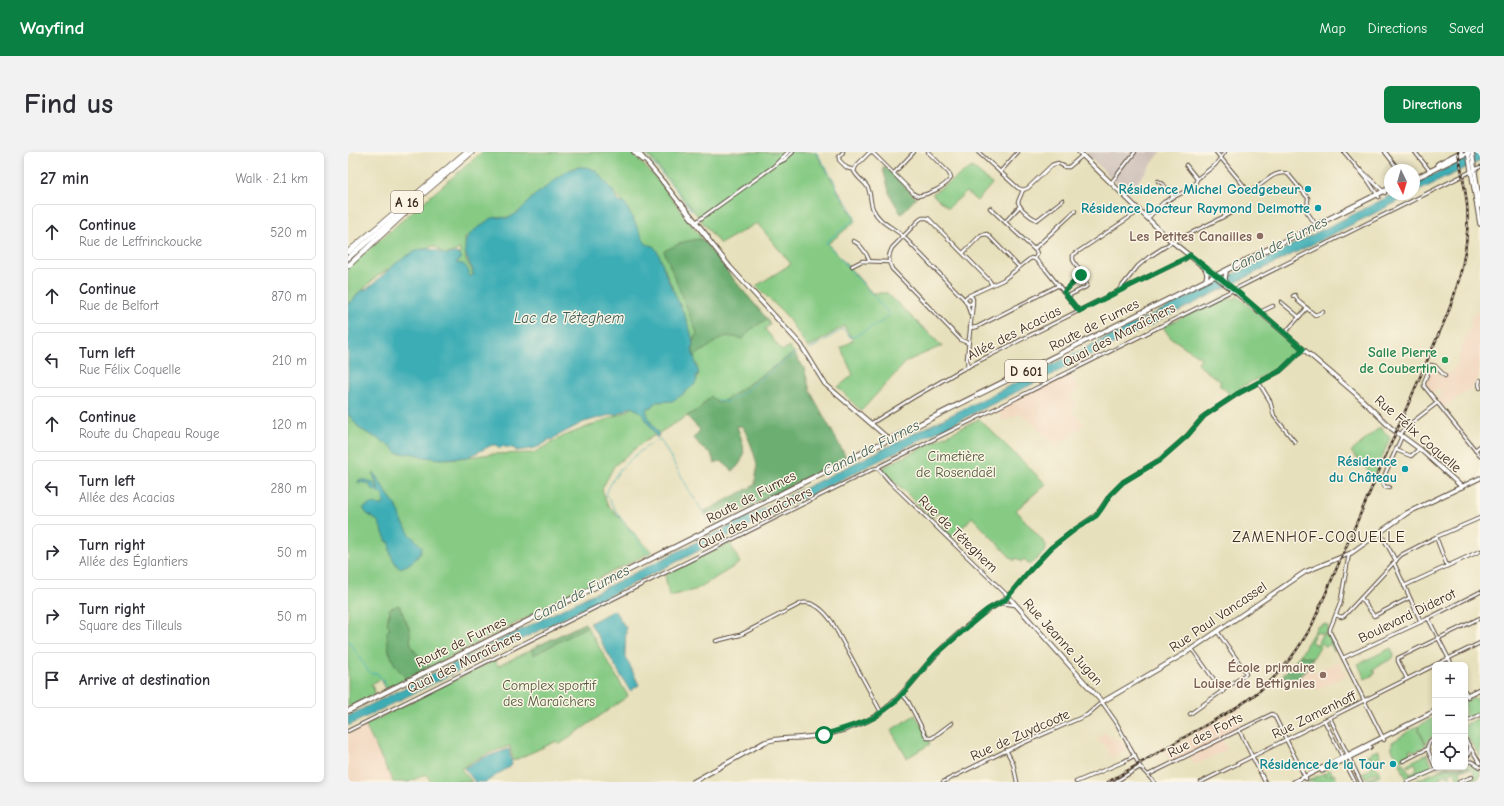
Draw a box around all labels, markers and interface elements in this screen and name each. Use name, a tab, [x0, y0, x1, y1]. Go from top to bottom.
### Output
text: Wayfind	[20, 17, 84, 39]
text: Map	[1319, 20, 1346, 37]
text: Directions	[1368, 20, 1427, 37]
text: Saved	[1449, 20, 1484, 37]
button: Directions	[1384, 86, 1480, 123]
text: Find us	[24, 88, 113, 120]
north arrow	[1384, 164, 1420, 200]
text: 27 min	[40, 169, 89, 188]
text: Walk · 2.1 km	[235, 171, 308, 186]
place label: Résidence Michel Goedgebeur	[1119, 181, 1300, 198]
marker: Résidence Michel Goedgebeur	[1303, 184, 1313, 194]
road number: A 16	[391, 191, 423, 213]
place label: Résidence Docteur Raymond Delmotte	[1081, 200, 1310, 217]
marker: Résidence Docteur Raymond Delmotte	[1313, 203, 1323, 213]
water label: Canal de Furnes	[1228, 212, 1331, 276]
text: Continue	[79, 216, 136, 234]
icon: ahead	[41, 221, 63, 243]
text: 520 m	[270, 225, 307, 240]
place label: Les Petites Canailles	[1129, 228, 1252, 245]
marker: Les Petites Canailles	[1255, 231, 1265, 241]
text: Rue de Leffrinckoucke	[79, 234, 202, 249]
route end	[1072, 266, 1090, 284]
text: Continue	[79, 280, 136, 298]
icon: ahead	[41, 285, 63, 307]
text: 870 m	[271, 289, 307, 304]
street label: Route de Furnes	[1046, 295, 1142, 355]
text: Rue de Belfort	[79, 298, 159, 313]
street label: Quai des Maraîchers	[1060, 299, 1178, 371]
street label: Allée des Acacias	[964, 302, 1064, 364]
water label: Lac de Téteghem	[514, 309, 624, 327]
text: Turn left	[79, 344, 135, 362]
place label: Salle Pierre de Coubertin	[1359, 344, 1437, 377]
icon: left	[41, 349, 63, 371]
text: 210 m	[272, 353, 307, 368]
marker: Salle Pierre de Coubertin	[1440, 355, 1450, 365]
road number: D 601	[1005, 360, 1047, 382]
text: Rue Félix Coquelle	[79, 362, 181, 377]
street label: Rue Félix Coquelle	[1371, 392, 1465, 476]
text: Continue	[79, 408, 136, 426]
icon: ahead	[41, 413, 63, 435]
water label: Canal de Furnes	[820, 416, 923, 480]
text: 120 m	[272, 417, 307, 432]
text: Route du Chapeau Rouge	[79, 426, 219, 441]
park label: Cimetière de Rosendaël	[916, 448, 996, 481]
place label: Résidence du Château	[1329, 453, 1397, 486]
marker: Résidence du Château	[1400, 464, 1410, 474]
street label: Route de Furnes	[703, 467, 799, 527]
text: Turn left	[79, 472, 135, 490]
icon: left	[41, 477, 63, 499]
text: 280 m	[270, 481, 307, 496]
street label: Quai des Maraîchers	[695, 483, 815, 553]
text: Allée des Acacias	[79, 490, 175, 505]
street label: Rue de Téteghem	[915, 492, 1001, 576]
district label: ZAMENHOF-COQUELLE	[1232, 528, 1406, 546]
text: Turn right	[79, 536, 145, 554]
icon: right	[41, 541, 63, 563]
text: 50 m	[277, 545, 307, 560]
text: Allée des Églantiers	[79, 554, 188, 569]
water label: Canal de Furnes	[530, 561, 633, 625]
street label: Rue Paul Vancassel	[1166, 578, 1270, 656]
street label: Boulevard Diderot	[1355, 585, 1459, 647]
street label: Rue Jeanne Jugan	[1020, 595, 1106, 689]
text: Turn right	[79, 600, 145, 618]
icon: right	[41, 605, 63, 627]
text: 50 m	[277, 609, 307, 624]
street label: Route de Furnes	[413, 613, 509, 671]
text: Square des Tilleuls	[79, 618, 182, 633]
street label: Quai des Maraîchers	[404, 627, 524, 697]
place label: École primaire Louise de Bettignies	[1193, 659, 1315, 692]
map controls	[1432, 662, 1468, 770]
button: +	[1432, 662, 1468, 698]
icon: arrive	[41, 669, 63, 691]
marker: École primaire Louise de Bettignies	[1318, 670, 1328, 680]
text: Arrive at destination	[79, 671, 210, 689]
park label: Complex sportif des Maraîchers	[502, 677, 597, 710]
street label: Rue Zamenhoff	[1269, 687, 1360, 743]
button: −	[1432, 698, 1468, 734]
street label: Rue de Zuydcoote	[968, 705, 1072, 765]
street label: Rue des Forts	[1165, 709, 1246, 761]
route start	[815, 726, 833, 744]
button: locate	[1432, 734, 1468, 770]
place label: Résidence de la Tour	[1259, 756, 1385, 773]
marker: Résidence de la Tour	[1388, 759, 1398, 769]

